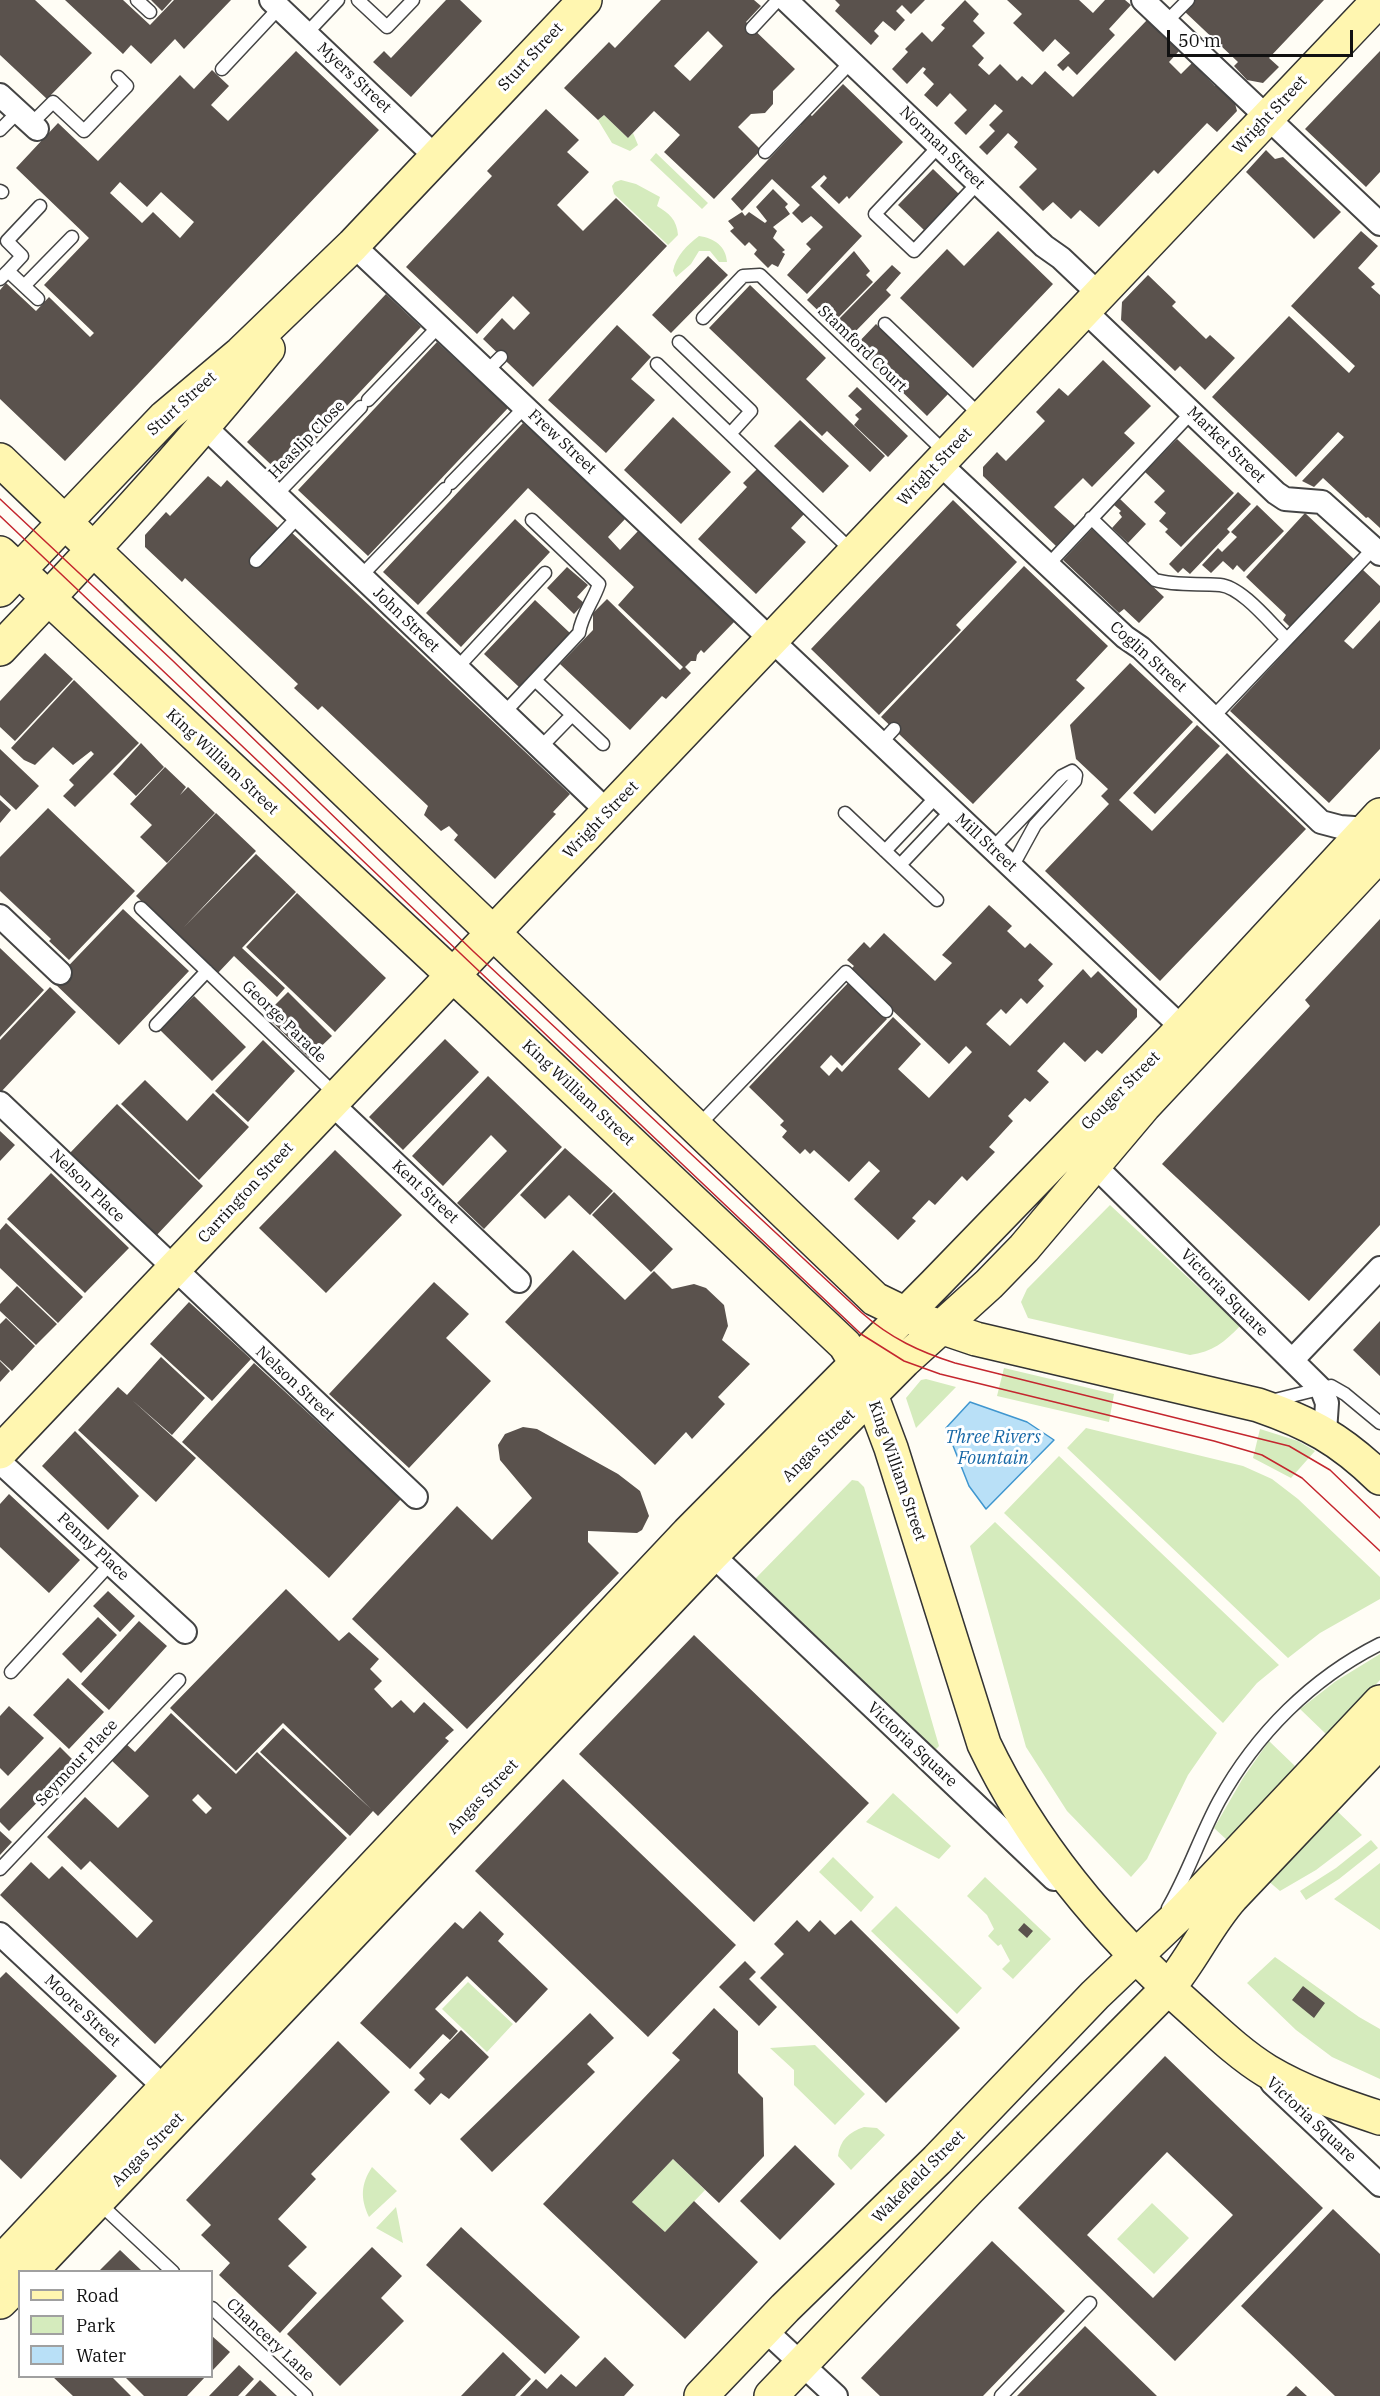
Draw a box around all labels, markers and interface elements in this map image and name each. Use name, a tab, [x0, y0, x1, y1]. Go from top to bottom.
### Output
scale bar	[1170, 18, 1356, 56]
street label: Sturt Street	[494, 19, 568, 95]
text: 50 m	[1178, 29, 1221, 52]
street label: Myers Street	[313, 39, 395, 117]
street label: Wright Street	[1229, 72, 1311, 158]
street label: Norman Street	[895, 102, 989, 194]
street label: Stamford Court	[814, 302, 910, 396]
street label: Sturt Street	[143, 368, 221, 440]
street label: Heaslip Close	[265, 397, 349, 483]
street label: Market Street	[1183, 403, 1269, 487]
street label: Frew Street	[524, 406, 600, 478]
street label: Wright Street	[894, 424, 976, 510]
street label: John Street	[369, 584, 443, 656]
street label: Coglin Street	[1106, 618, 1190, 696]
street label: King William Street	[162, 705, 282, 819]
street label: Wright Street	[559, 777, 643, 863]
street label: Mill Street	[951, 810, 1021, 876]
street label: George Parade	[238, 977, 330, 1067]
street label: King William Street	[518, 1036, 638, 1150]
street label: Gouger Street	[1078, 1048, 1164, 1134]
street label: Carrington Street	[194, 1139, 298, 1247]
street label: Nelson Place	[46, 1146, 128, 1226]
street label: Kent Street	[388, 1156, 462, 1228]
street label: Victoria Square	[1176, 1245, 1272, 1341]
street label: Nelson Street	[251, 1342, 339, 1426]
street label: King William Street	[864, 1399, 930, 1543]
street label: Angas Street	[779, 1406, 859, 1486]
water label: Three Rivers Fountain	[945, 1427, 1041, 1470]
street label: Penny Place	[53, 1509, 133, 1585]
street label: Victoria Square	[863, 1698, 961, 1792]
street label: Seymour Place	[32, 1716, 122, 1810]
street label: Angas Street	[444, 1756, 522, 1838]
street label: Moore Street	[40, 1971, 124, 2051]
street label: Victoria Square	[1262, 2073, 1360, 2167]
street label: Angas Street	[108, 2109, 188, 2191]
street label: Wakefield Street	[869, 2127, 969, 2227]
legend	[18, 2270, 213, 2378]
text: Road	[76, 2284, 119, 2307]
street label: Chancery Lane	[222, 2294, 318, 2386]
text: Park	[76, 2314, 115, 2337]
text: Water	[76, 2344, 126, 2367]

